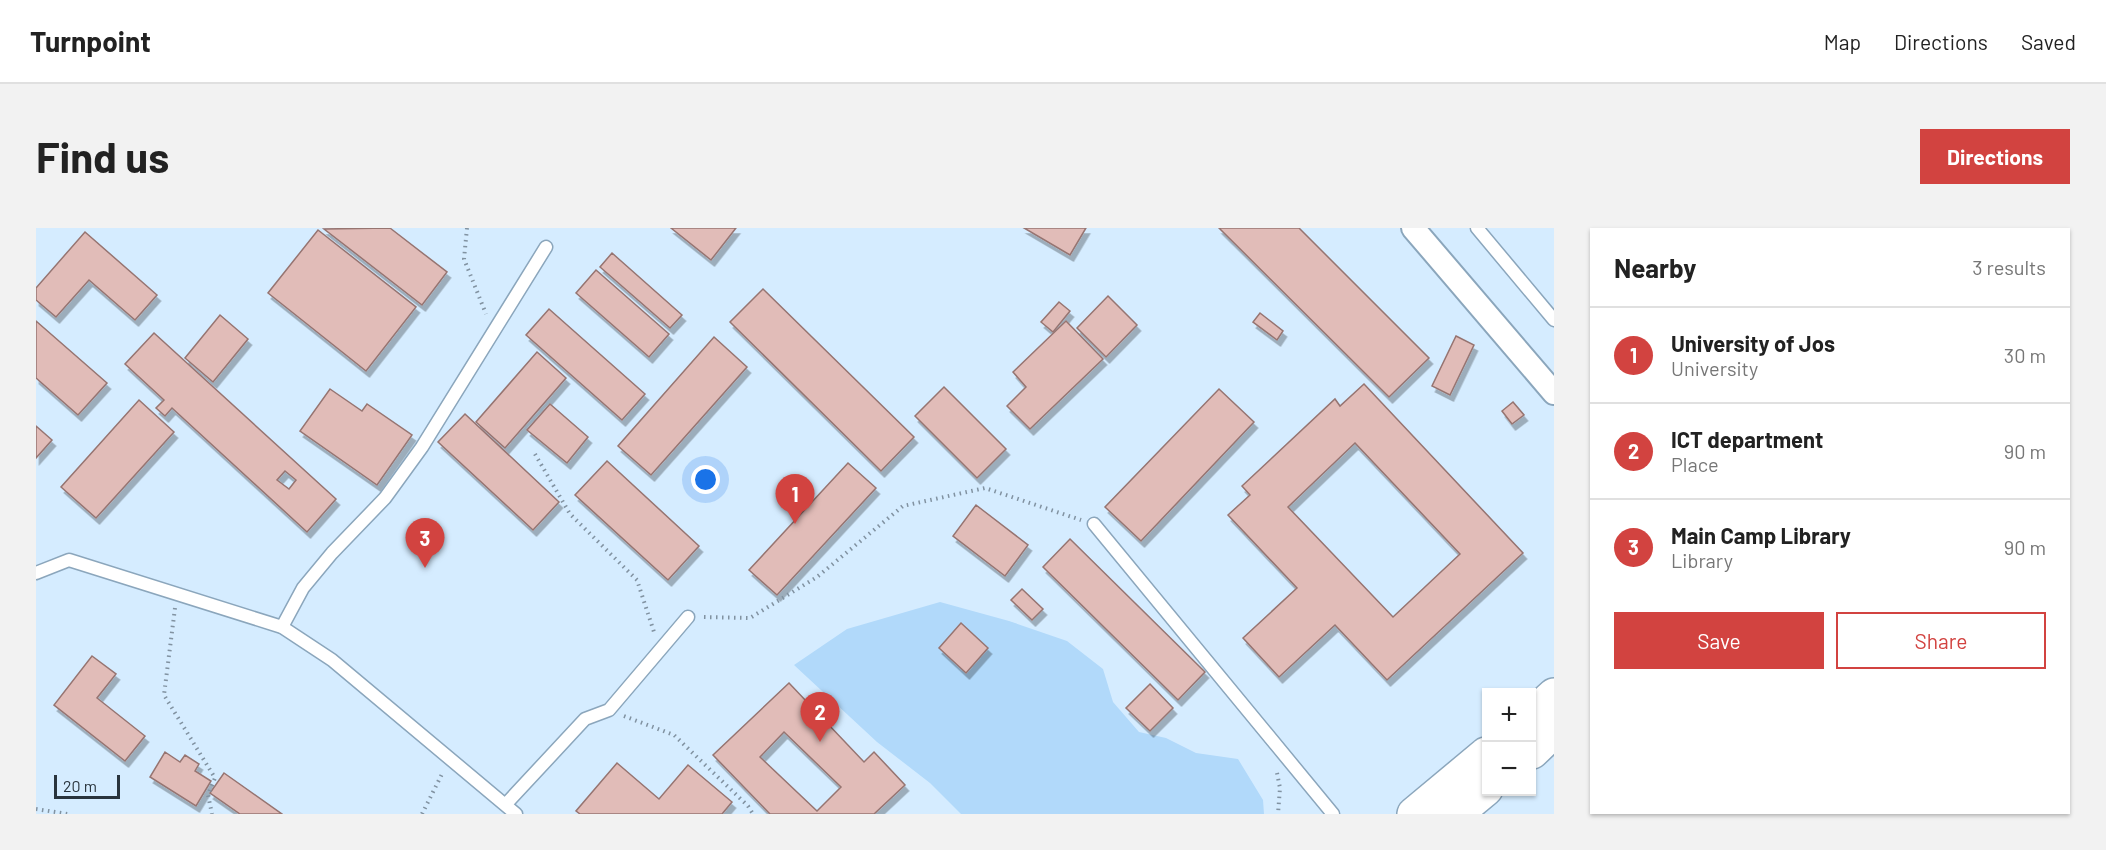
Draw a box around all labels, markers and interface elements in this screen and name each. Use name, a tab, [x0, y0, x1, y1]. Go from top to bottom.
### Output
text: Turnpoint	[30, 24, 151, 58]
text: Map	[1824, 29, 1861, 54]
text: Directions	[1894, 29, 1988, 54]
text: Saved	[2021, 29, 2076, 54]
button: Directions	[1920, 129, 2070, 184]
text: Find us	[36, 131, 169, 181]
text: Nearby	[1614, 252, 1696, 283]
text: 3 results	[1972, 255, 2046, 279]
text: University of Jos	[1671, 330, 1835, 356]
text: 1	[1630, 343, 1637, 367]
text: 30 m	[2004, 343, 2046, 367]
text: University	[1671, 356, 1758, 380]
text: ICT department	[1671, 426, 1823, 452]
text: 2	[1628, 439, 1639, 463]
text: 90 m	[2004, 439, 2046, 463]
text: Place	[1671, 452, 1719, 476]
your location	[691, 465, 720, 494]
pin: 1	[776, 474, 814, 524]
pin: 3	[406, 518, 444, 568]
text: Main Camp Library	[1671, 522, 1851, 548]
text: 3	[1628, 535, 1639, 559]
text: 90 m	[2004, 535, 2046, 559]
text: Library	[1671, 548, 1733, 572]
button: Save	[1614, 612, 1824, 669]
button: Share	[1836, 612, 2046, 669]
map controls	[1482, 688, 1536, 796]
button: +	[1482, 688, 1536, 742]
pin: 2	[800, 692, 840, 742]
button: −	[1482, 742, 1536, 796]
scale bar	[54, 772, 120, 800]
text: 20 m	[63, 776, 97, 795]

